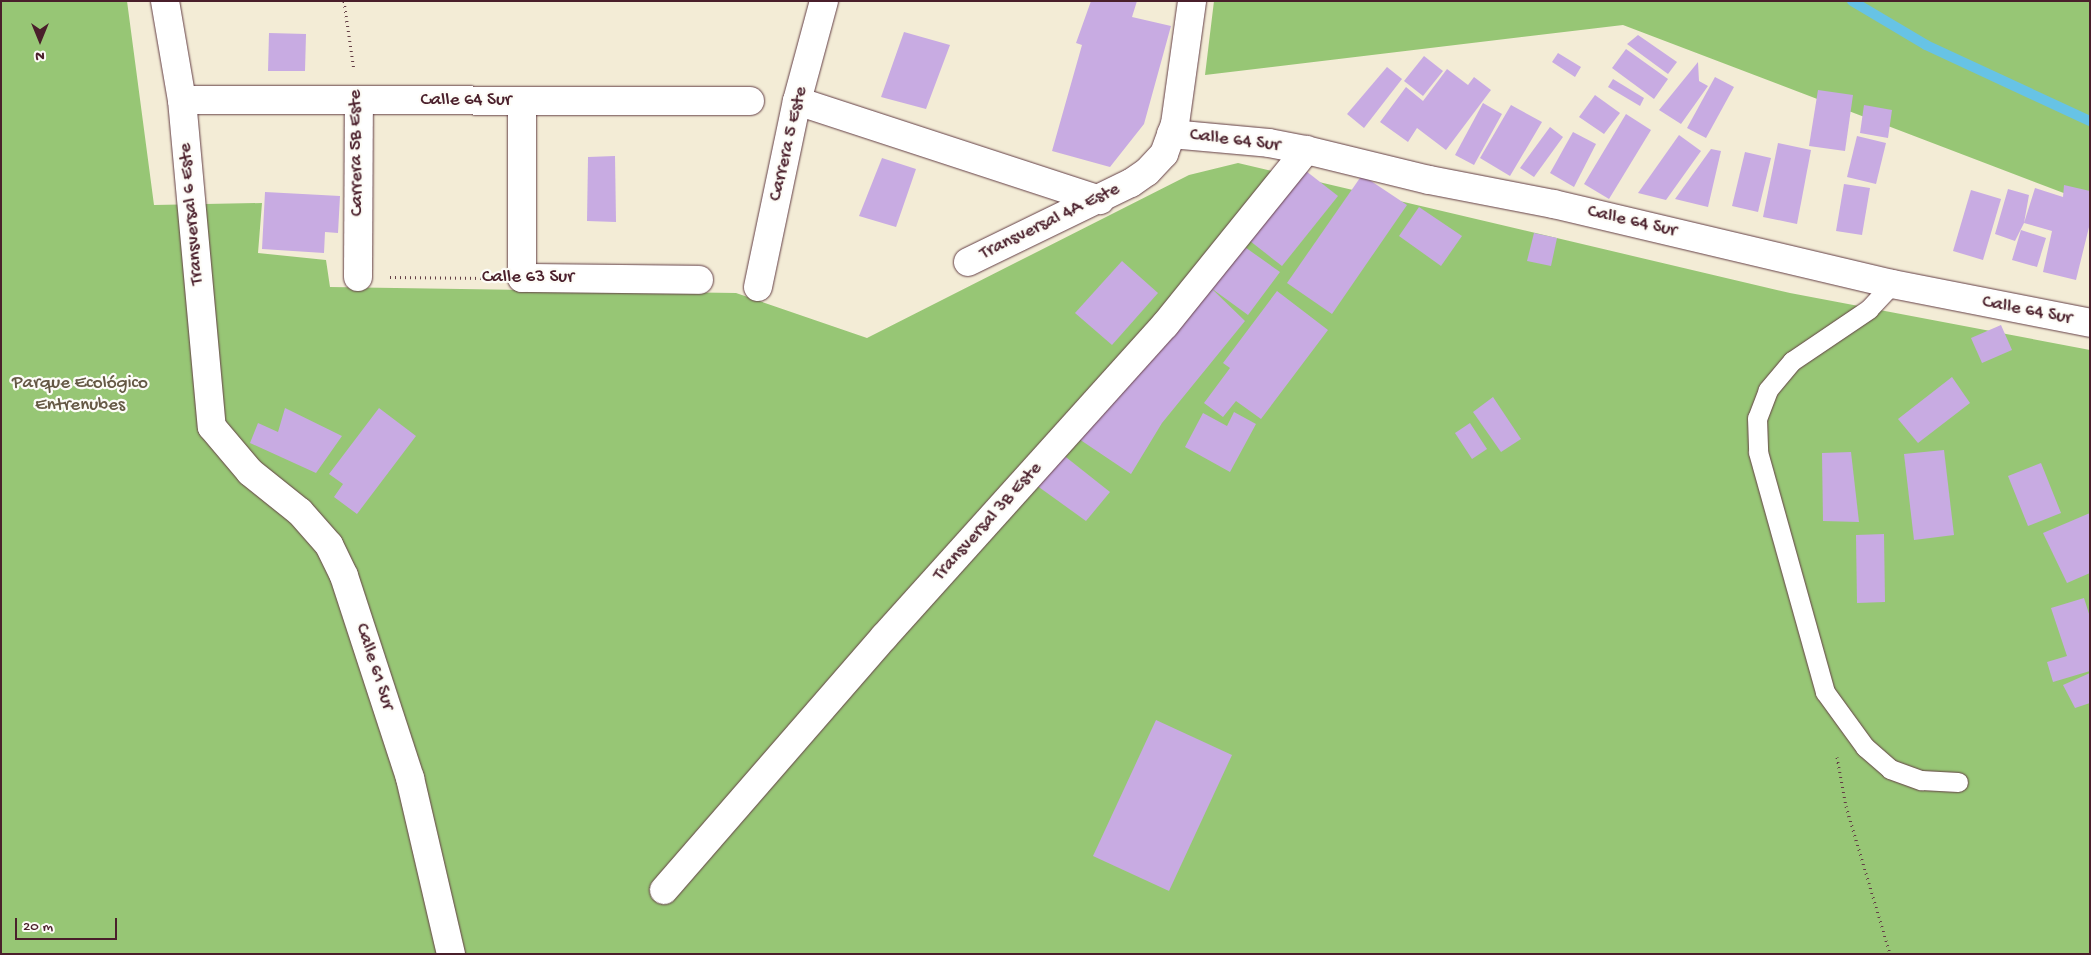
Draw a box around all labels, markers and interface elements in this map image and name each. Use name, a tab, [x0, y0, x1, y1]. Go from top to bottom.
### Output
north arrow	[15, 15, 65, 65]
text: N	[35, 47, 45, 64]
street label: Carrera 5 Este	[765, 85, 813, 203]
street label: Carrera 5B Este	[344, 90, 370, 216]
street label: Calle 64 Sur	[420, 90, 512, 112]
street label: Calle 64 Sur	[1188, 124, 1282, 158]
street label: Transversal 6 Este	[174, 142, 210, 286]
street label: Transversal 4A Este	[976, 178, 1124, 266]
street label: Calle 64 Sur	[1585, 201, 1679, 243]
street label: Calle 63 Sur	[482, 267, 574, 289]
street label: Calle 64 Sur	[1980, 291, 2074, 331]
park label: Parque Ecológico Entrenubes	[12, 373, 148, 417]
street label: Transversal 3B Este	[929, 458, 1047, 586]
street label: Calle 61 Sur	[349, 621, 399, 713]
scale bar	[18, 908, 120, 940]
text: 20 m	[23, 918, 53, 936]

